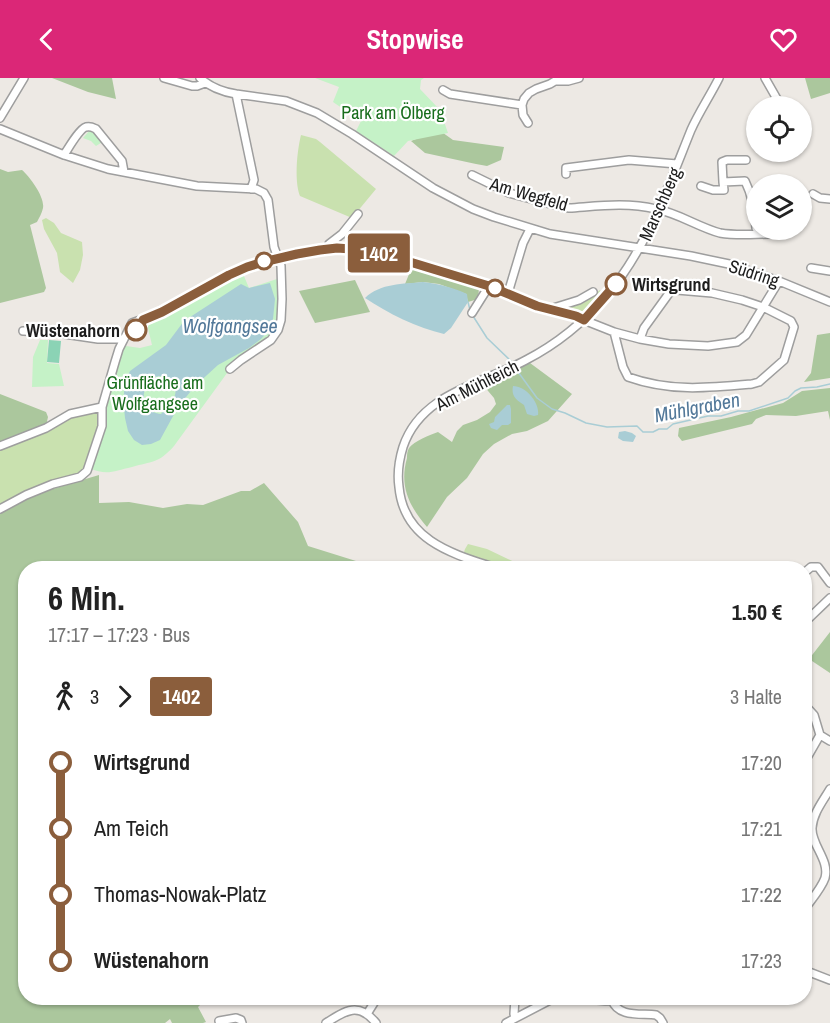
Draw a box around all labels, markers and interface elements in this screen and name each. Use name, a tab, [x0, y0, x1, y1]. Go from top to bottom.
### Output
text: Stopwise	[366, 21, 464, 57]
icon: back	[30, 23, 63, 56]
icon: heart	[767, 23, 800, 56]
map controls	[746, 96, 812, 240]
button: locate	[746, 96, 812, 162]
park label: Park am Ölberg	[341, 100, 445, 125]
street label: Marschberg	[633, 163, 688, 245]
street label: Am Wegfeld	[486, 171, 571, 217]
button: layers	[746, 174, 812, 240]
line badge: 1402	[337, 234, 421, 273]
text: 1402	[360, 239, 398, 268]
unlabelled marker	[255, 252, 273, 270]
street label: Südring	[726, 253, 783, 293]
place label: Wirtsgrund	[632, 272, 711, 297]
marker: Wirtsgrund	[605, 273, 627, 295]
unlabelled marker	[486, 279, 504, 297]
water label: Wolfgangsee	[182, 312, 278, 339]
place label: Wüstenahorn	[26, 318, 120, 343]
marker: Wüstenahorn	[125, 319, 147, 341]
street label: Am Mühlteich	[430, 353, 523, 417]
park label: Grünfläche am Wolfgangsee	[107, 370, 203, 416]
water label: Mühlgraben	[652, 385, 742, 429]
text: 6 Min.	[48, 576, 125, 620]
text: 1.50 €	[732, 597, 782, 627]
text: 17:17 – 17:23 · Bus	[48, 621, 190, 648]
icon: walk	[48, 680, 81, 713]
icon: forward	[108, 680, 141, 713]
text: 1402	[162, 682, 200, 711]
text: 3	[90, 683, 99, 710]
text: 3 Halte	[730, 683, 782, 710]
text: Wirtsgrund	[94, 747, 190, 777]
text: 17:20	[741, 749, 782, 776]
text: Am Teich	[94, 813, 169, 843]
text: 17:21	[741, 815, 782, 842]
text: Thomas-Nowak-Platz	[94, 879, 266, 909]
text: 17:22	[741, 881, 782, 908]
text: Wüstenahorn	[94, 945, 209, 975]
text: 17:23	[741, 947, 782, 974]

